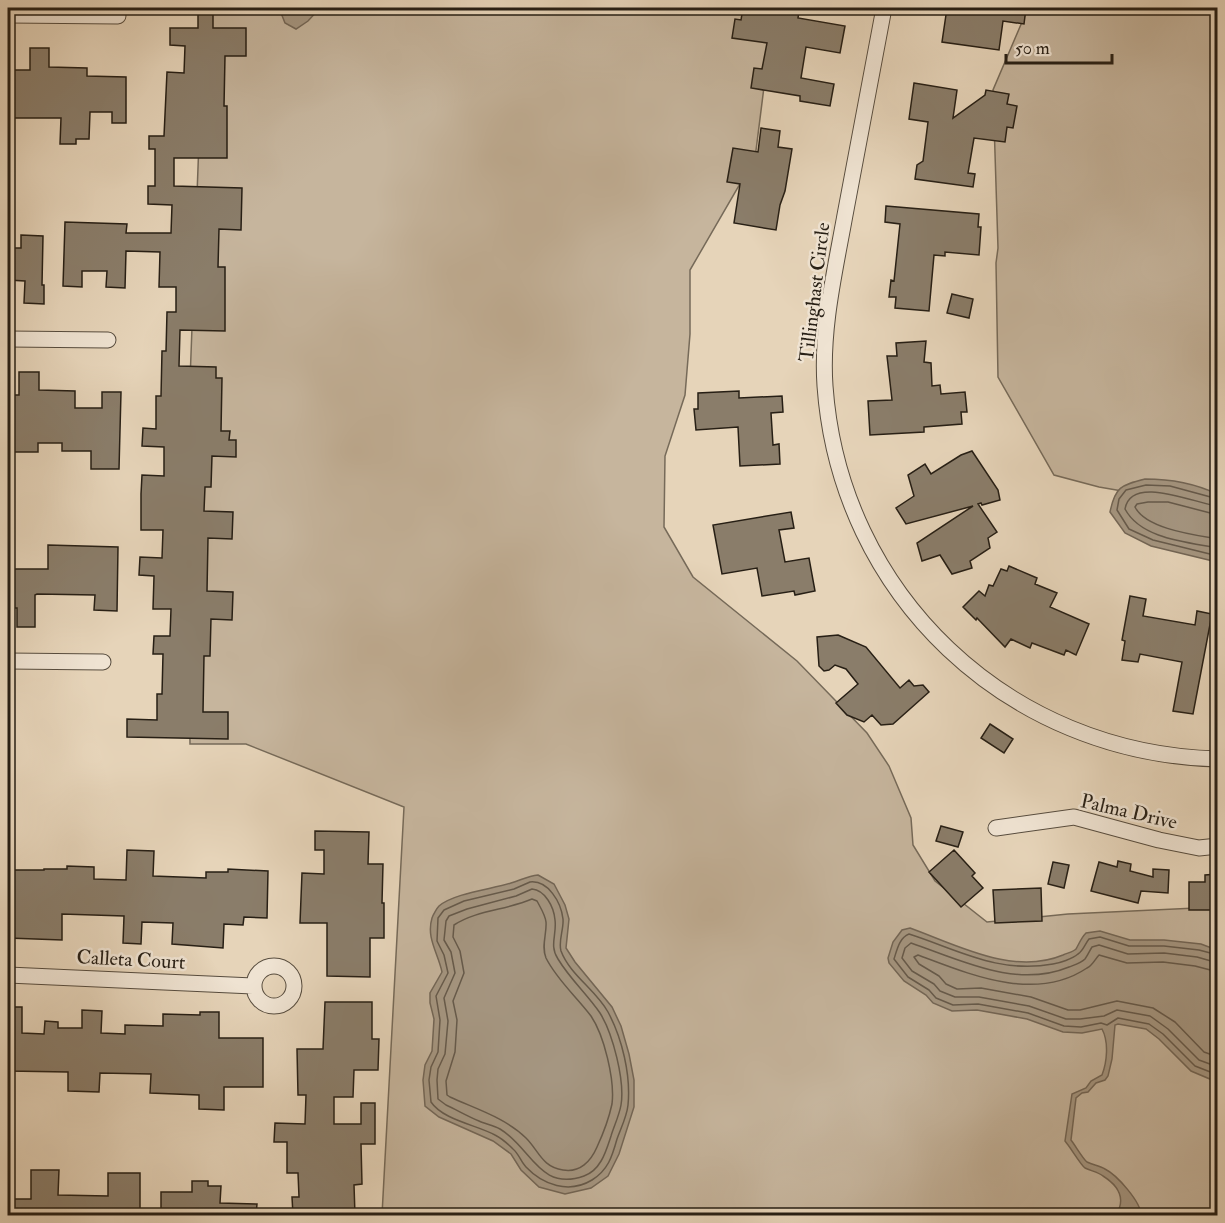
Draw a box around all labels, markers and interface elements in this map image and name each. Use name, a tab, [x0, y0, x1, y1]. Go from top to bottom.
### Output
scale bar	[1006, 27, 1112, 65]
text: 50 m	[1015, 37, 1050, 60]
street label: Tillinghast Circle	[794, 221, 835, 363]
street label: Palma Drive	[1078, 788, 1180, 835]
street label: Calleta Court	[76, 944, 186, 975]

